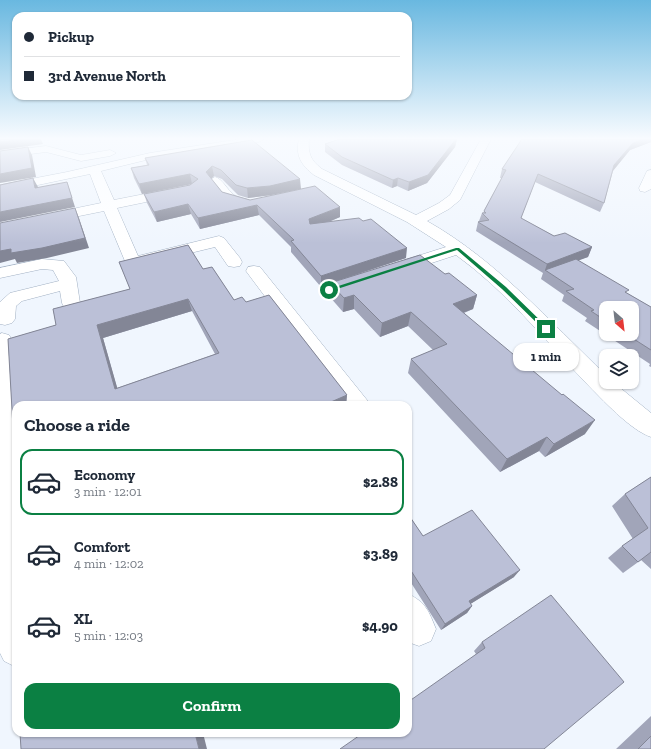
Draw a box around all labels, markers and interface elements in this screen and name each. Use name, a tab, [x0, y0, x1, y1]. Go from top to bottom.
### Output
text: Pickup	[48, 28, 94, 46]
text: 3rd Avenue North	[48, 67, 166, 85]
route start	[320, 281, 338, 299]
north arrow	[599, 301, 639, 341]
map controls	[599, 301, 639, 389]
route end	[537, 320, 555, 338]
callout: 1 min	[513, 343, 579, 371]
text: 1 min	[531, 349, 561, 364]
button: layers	[599, 349, 639, 389]
text: Choose a ride	[24, 414, 130, 436]
icon: car	[26, 464, 62, 500]
text: Economy	[74, 466, 135, 484]
text: $2.88	[363, 473, 398, 491]
text: 3 min · 12:01	[74, 484, 141, 499]
icon: car	[26, 536, 62, 572]
text: Comfort	[74, 538, 130, 556]
text: $3.89	[363, 545, 398, 563]
text: 4 min · 12:02	[74, 556, 144, 571]
icon: car	[26, 608, 62, 644]
text: XL	[74, 610, 92, 628]
text: $4.90	[362, 617, 398, 635]
text: 5 min · 12:03	[74, 628, 143, 643]
button: Confirm	[24, 683, 400, 729]

